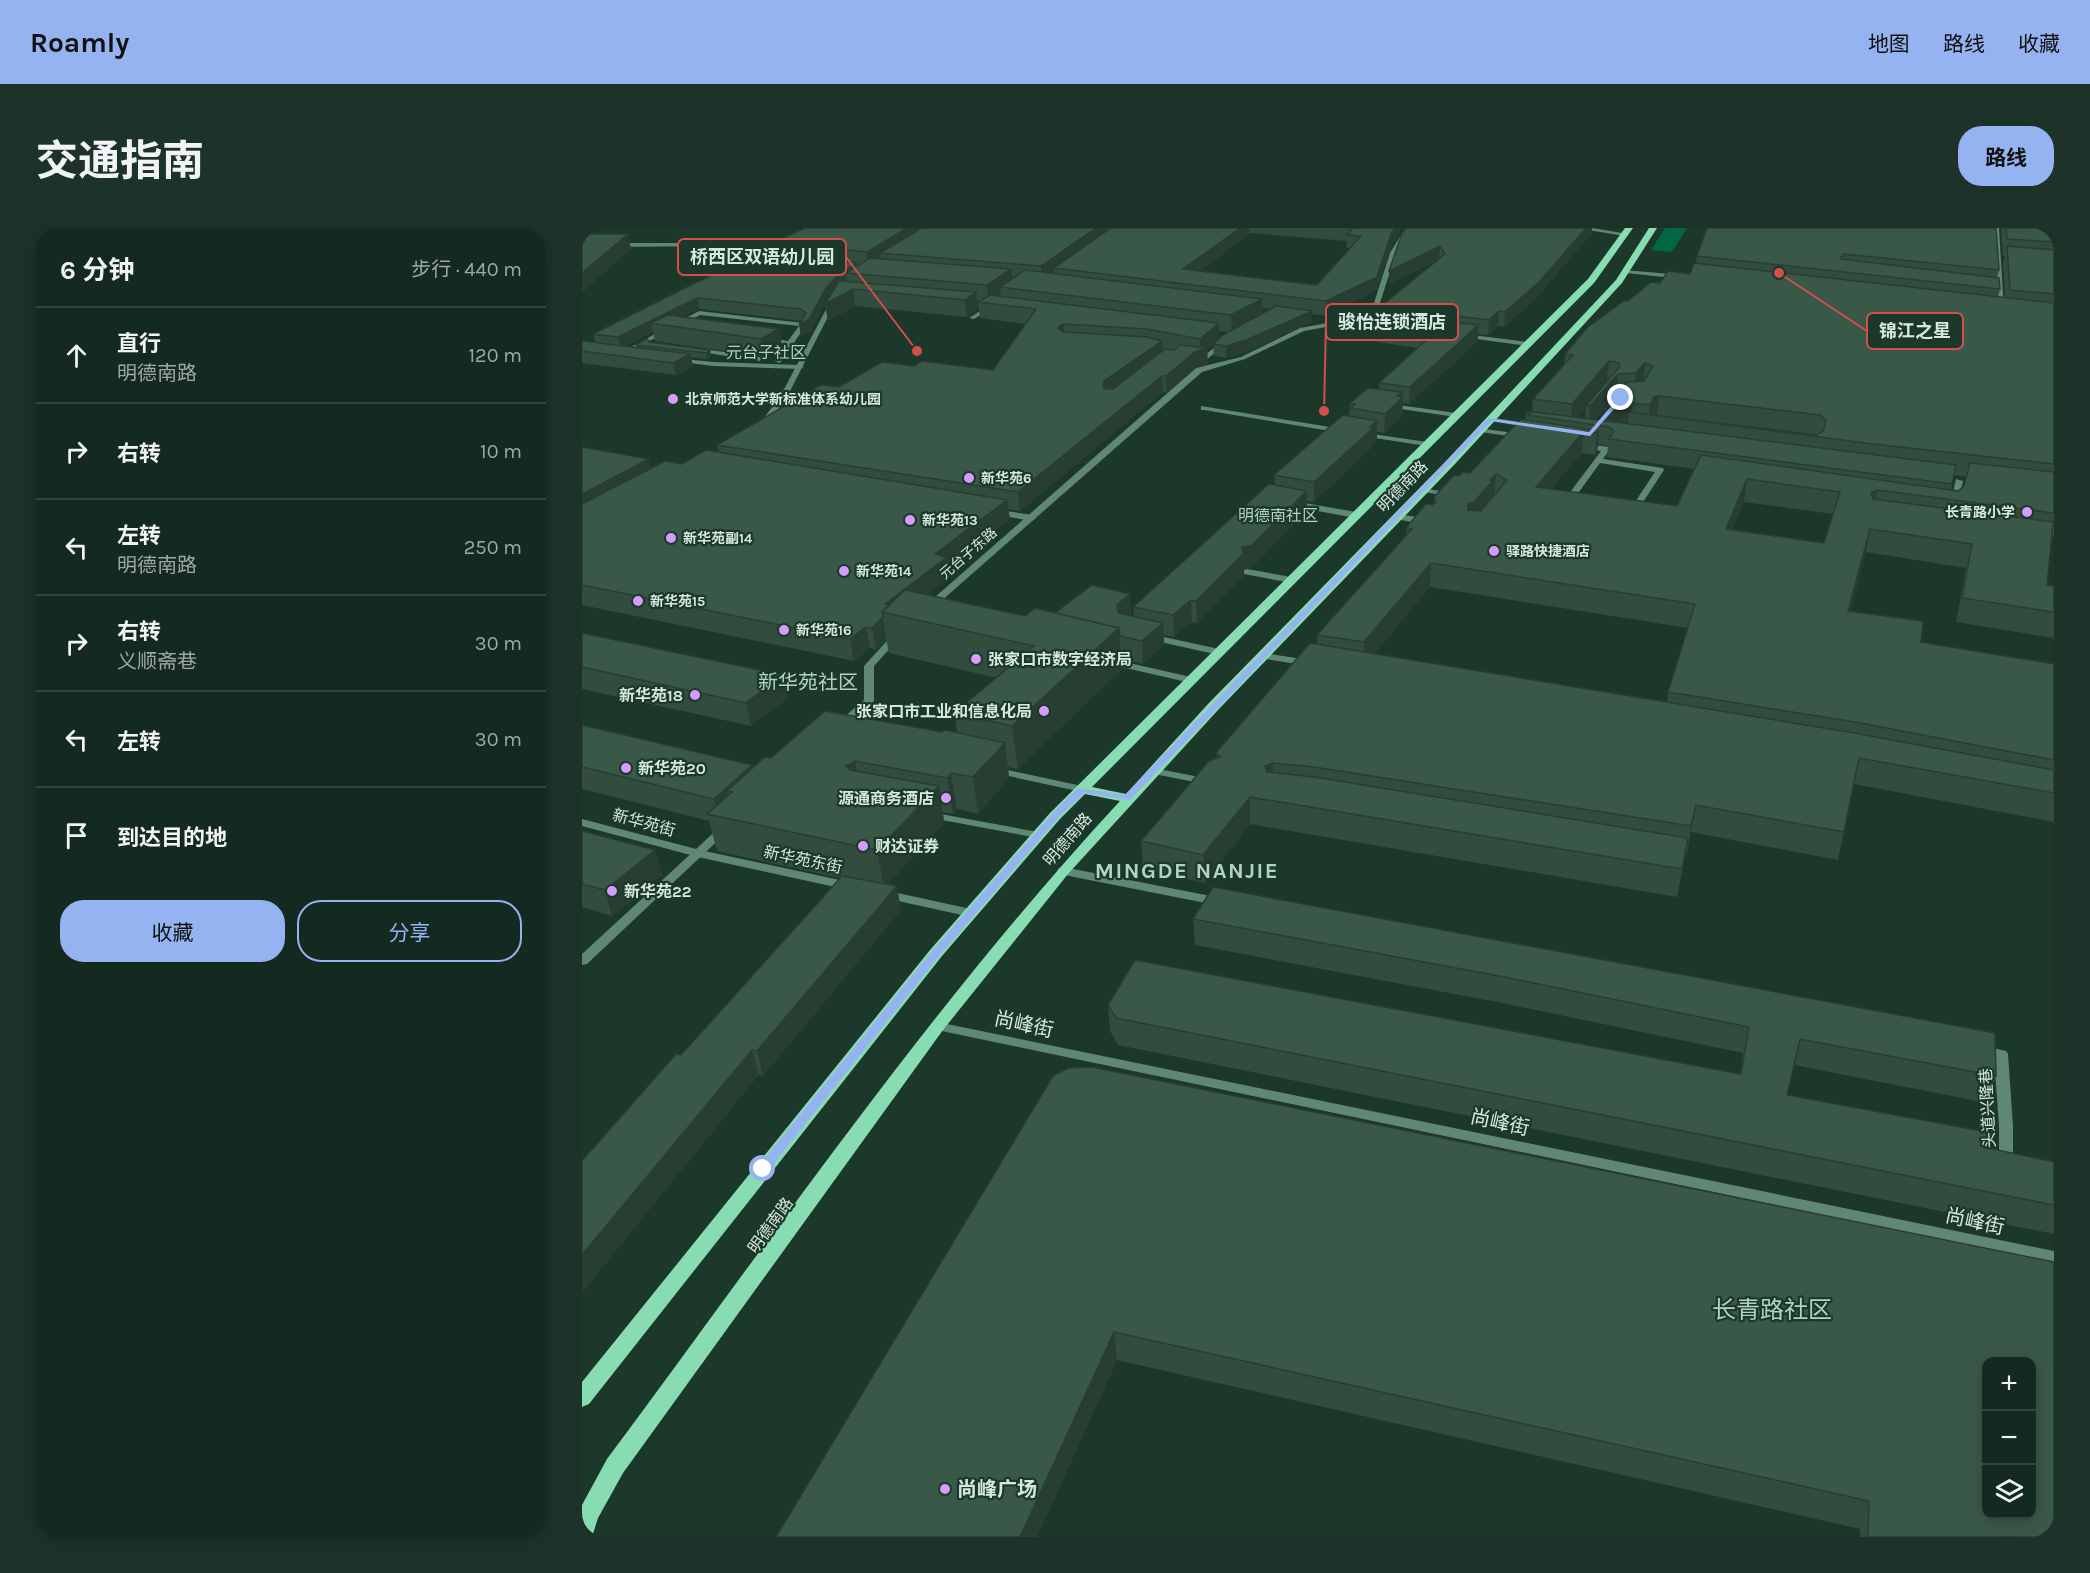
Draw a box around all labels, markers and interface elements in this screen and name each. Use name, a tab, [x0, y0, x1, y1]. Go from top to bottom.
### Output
text: Roamly	[30, 26, 129, 59]
text: 地图	[1868, 32, 1910, 56]
text: 路线	[1943, 32, 1985, 56]
text: 收藏	[2018, 32, 2060, 56]
button: 路线	[1958, 126, 2054, 186]
text: 交通指南	[36, 136, 204, 186]
callout: 桥西区双语幼儿园	[678, 239, 846, 275]
text: 桥西区双语幼儿园	[690, 246, 834, 268]
text: 6 分钟	[60, 255, 134, 286]
text: 步行 · 440 m	[411, 258, 522, 281]
callout: 骏怡连锁酒店	[1326, 304, 1458, 340]
text: 骏怡连锁酒店	[1338, 311, 1446, 333]
callout: 锦江之星	[1867, 313, 1963, 349]
text: 锦江之星	[1879, 320, 1951, 342]
text: 直行	[117, 331, 161, 357]
icon: ahead	[60, 339, 93, 372]
district label: 元台子社区	[726, 343, 806, 362]
text: 120 m	[468, 344, 522, 367]
text: 明德南路	[117, 362, 197, 385]
route end	[1607, 384, 1633, 410]
place label: 北京师范大学新标准体系幼儿园	[685, 391, 881, 408]
marker: 北京师范大学新标准体系幼儿园	[666, 392, 680, 406]
icon: right	[60, 435, 93, 468]
text: 10 m	[480, 440, 522, 463]
text: 右转	[117, 441, 161, 467]
street label: 明德南路	[1373, 457, 1431, 516]
place label: 新华苑6	[981, 470, 1032, 487]
marker: 新华苑6	[962, 471, 976, 485]
place label: 长青路小学	[1945, 504, 2015, 521]
marker: 长青路小学	[2020, 505, 2034, 519]
district label: 明德南社区	[1238, 506, 1318, 525]
place label: 新华苑13	[922, 512, 978, 529]
marker: 新华苑13	[903, 513, 917, 527]
text: 左转	[117, 523, 161, 549]
street label: 元台子东路	[936, 524, 1000, 583]
place label: 新华苑副14	[683, 530, 753, 547]
icon: left	[60, 531, 93, 564]
marker: 新华苑副14	[664, 531, 678, 545]
text: 250 m	[464, 536, 522, 559]
place label: 驿路快捷酒店	[1506, 543, 1590, 560]
marker: 驿路快捷酒店	[1487, 544, 1501, 558]
text: 明德南路	[117, 554, 197, 577]
place label: 新华苑14	[856, 563, 912, 580]
marker: 新华苑14	[837, 564, 851, 578]
place label: 新华苑15	[650, 593, 705, 610]
marker: 新华苑15	[631, 594, 645, 608]
text: 右转	[117, 619, 161, 645]
place label: 新华苑16	[796, 622, 852, 639]
marker: 新华苑16	[777, 623, 791, 637]
icon: right	[60, 627, 93, 660]
text: 30 m	[475, 632, 522, 655]
text: 义顺斋巷	[117, 650, 197, 673]
place label: 张家口市数字经济局	[988, 650, 1132, 669]
marker: 张家口市数字经济局	[969, 652, 983, 666]
district label: 新华苑社区	[758, 671, 858, 694]
place label: 新华苑18	[619, 686, 683, 705]
marker: 新华苑18	[688, 688, 702, 702]
place label: 张家口市工业和信息化局	[856, 702, 1032, 721]
marker: 张家口市工业和信息化局	[1037, 704, 1051, 718]
icon: left	[60, 723, 93, 756]
text: 30 m	[475, 728, 522, 751]
text: 左转	[117, 729, 161, 755]
place label: 新华苑20	[638, 759, 706, 778]
marker: 新华苑20	[619, 761, 633, 775]
place label: 源通商务酒店	[838, 789, 934, 808]
marker: 源通商务酒店	[939, 791, 953, 805]
street label: 新华苑街	[610, 805, 677, 840]
street label: 明德南路	[1039, 809, 1096, 870]
icon: arrive	[60, 819, 93, 852]
text: 到达目的地	[117, 825, 227, 851]
place label: 财达证券	[875, 837, 939, 856]
marker: 财达证券	[856, 839, 870, 853]
street label: 新华苑东街	[762, 842, 844, 877]
district label: MINGDE NANJIE	[1095, 858, 1279, 884]
place label: 新华苑22	[624, 882, 691, 901]
marker: 新华苑22	[605, 884, 619, 898]
button: 收藏	[60, 900, 285, 962]
button: 分享	[297, 900, 522, 962]
street label: 尚峰街	[992, 1007, 1056, 1042]
street label: 头道兴隆巷	[1976, 1068, 1999, 1148]
street label: 尚峰街	[1468, 1105, 1532, 1140]
route start	[749, 1155, 775, 1181]
street label: 明德南路	[744, 1194, 797, 1257]
street label: 尚峰街	[1943, 1204, 2007, 1239]
district label: 长青路社区	[1712, 1296, 1832, 1324]
map controls	[1982, 1357, 2036, 1519]
button: +	[1982, 1357, 2036, 1411]
button: −	[1982, 1411, 2036, 1465]
button: layers	[1982, 1465, 2036, 1519]
place label: 尚峰广场	[957, 1478, 1037, 1501]
marker: 尚峰广场	[938, 1482, 952, 1496]

